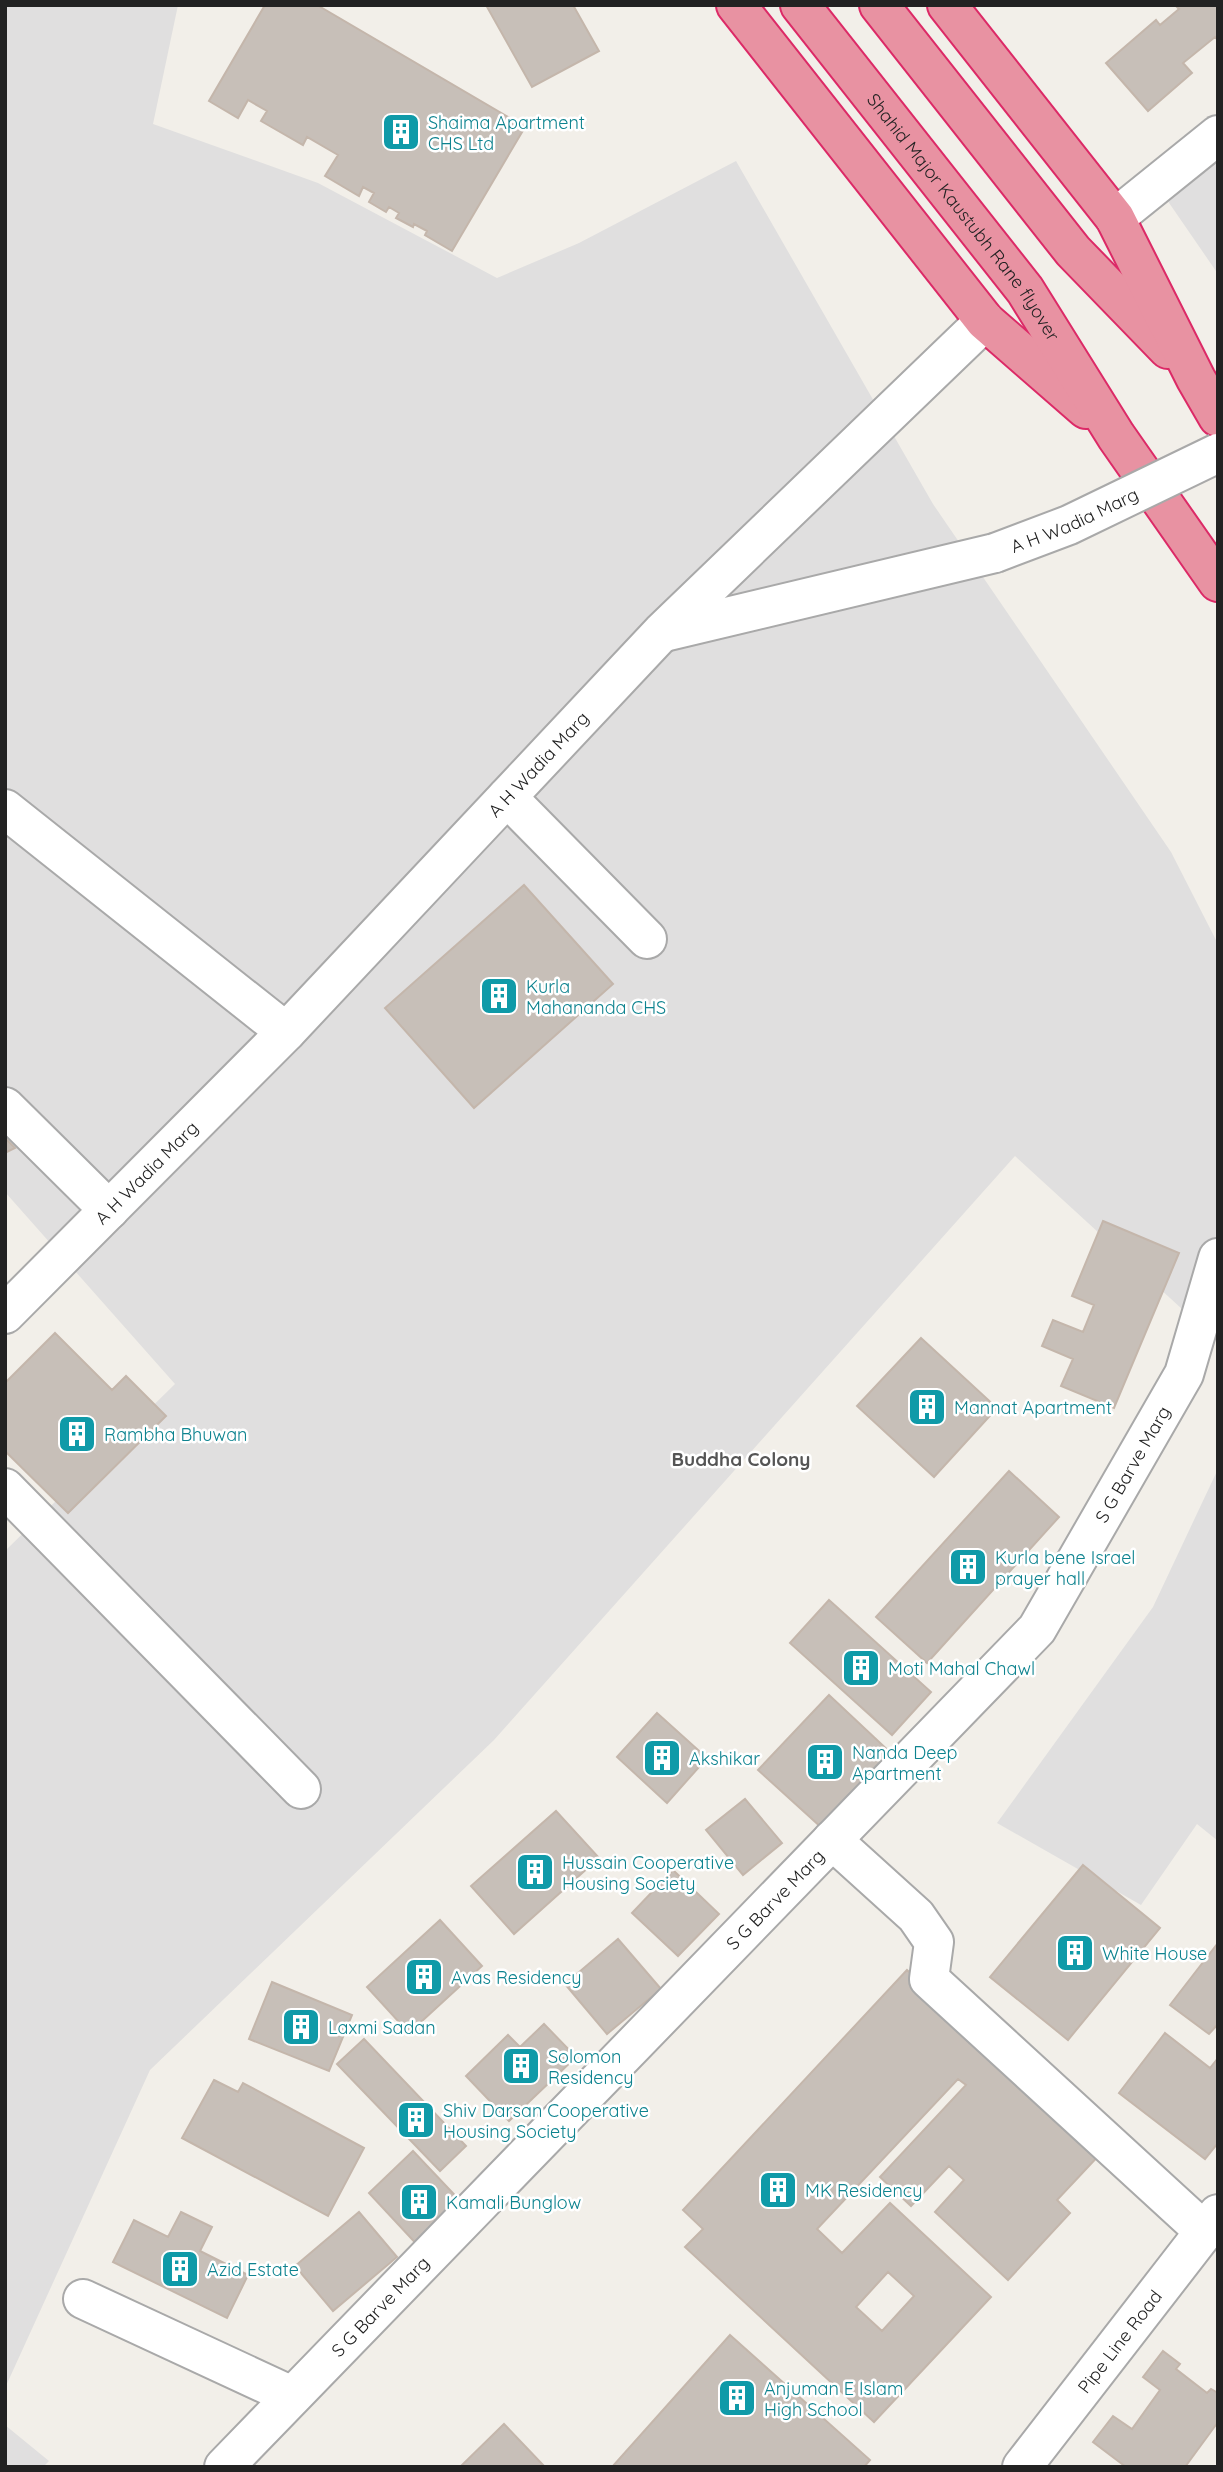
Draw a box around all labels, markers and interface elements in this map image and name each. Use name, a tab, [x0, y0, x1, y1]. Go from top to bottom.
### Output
street label: Shahid Major Kaustubh Rane flyover	[862, 88, 1065, 345]
building icon: Shaima Apartment CHS Ltd	[380, 111, 422, 153]
place label: Shaima Apartment CHS Ltd	[428, 111, 585, 155]
street label: A H Wadia Marg	[1007, 482, 1142, 558]
street label: A H Wadia Marg	[483, 706, 593, 822]
building icon: Kurla Mahananda CHS	[478, 975, 520, 1017]
place label: Kurla Mahananda CHS	[526, 975, 666, 1019]
street label: A H Wadia Marg	[90, 1116, 203, 1229]
building icon: Mannat Apartment	[906, 1386, 948, 1428]
place label: Mannat Apartment	[954, 1396, 1112, 1419]
street label: S G Barve Marg	[1089, 1401, 1175, 1527]
building icon: Rambha Bhuwan	[56, 1413, 98, 1455]
place label: Rambha Bhuwan	[104, 1423, 247, 1446]
district label: Buddha Colony	[672, 1447, 810, 1471]
building icon: Kurla bene Israel prayer hall	[947, 1546, 989, 1588]
place label: Kurla bene Israel prayer hall	[995, 1546, 1136, 1590]
building icon: Moti Mahal Chawl	[840, 1647, 882, 1689]
place label: Moti Mahal Chawl	[888, 1657, 1035, 1680]
building icon: Akshikar	[641, 1737, 683, 1779]
building icon: Nanda Deep Apartment	[804, 1741, 846, 1783]
place label: Nanda Deep Apartment	[852, 1741, 958, 1785]
place label: Akshikar	[689, 1747, 760, 1770]
street label: S G Barve Marg	[721, 1844, 829, 1954]
building icon: Hussain Cooperative Housing Society	[514, 1851, 556, 1893]
place label: Hussain Cooperative Housing Society	[562, 1851, 734, 1895]
building icon: White House	[1054, 1932, 1096, 1974]
place label: White House	[1102, 1942, 1207, 1965]
building icon: Avas Residency	[403, 1956, 445, 1998]
place label: Avas Residency	[451, 1966, 581, 1989]
building icon: Laxmi Sadan	[280, 2006, 322, 2048]
place label: Laxmi Sadan	[328, 2016, 436, 2039]
building icon: Solomon Residency	[500, 2045, 542, 2087]
place label: Solomon Residency	[548, 2045, 633, 2089]
building icon: Shiv Darsan Cooperative Housing Society	[395, 2099, 437, 2141]
place label: Shiv Darsan Cooperative Housing Society	[443, 2099, 649, 2143]
building icon: MK Residency	[757, 2169, 799, 2211]
place label: MK Residency	[805, 2179, 922, 2202]
building icon: Kamali Bunglow	[398, 2181, 440, 2223]
place label: Kamali Bunglow	[446, 2191, 581, 2214]
building icon: Azid Estate	[159, 2248, 201, 2290]
street label: S G Barve Marg	[326, 2251, 434, 2361]
place label: Azid Estate	[207, 2258, 299, 2281]
street label: Pipe Line Road	[1072, 2285, 1167, 2397]
building icon: Anjuman E Islam High School	[716, 2377, 758, 2419]
place label: Anjuman E Islam High School	[764, 2377, 903, 2421]

